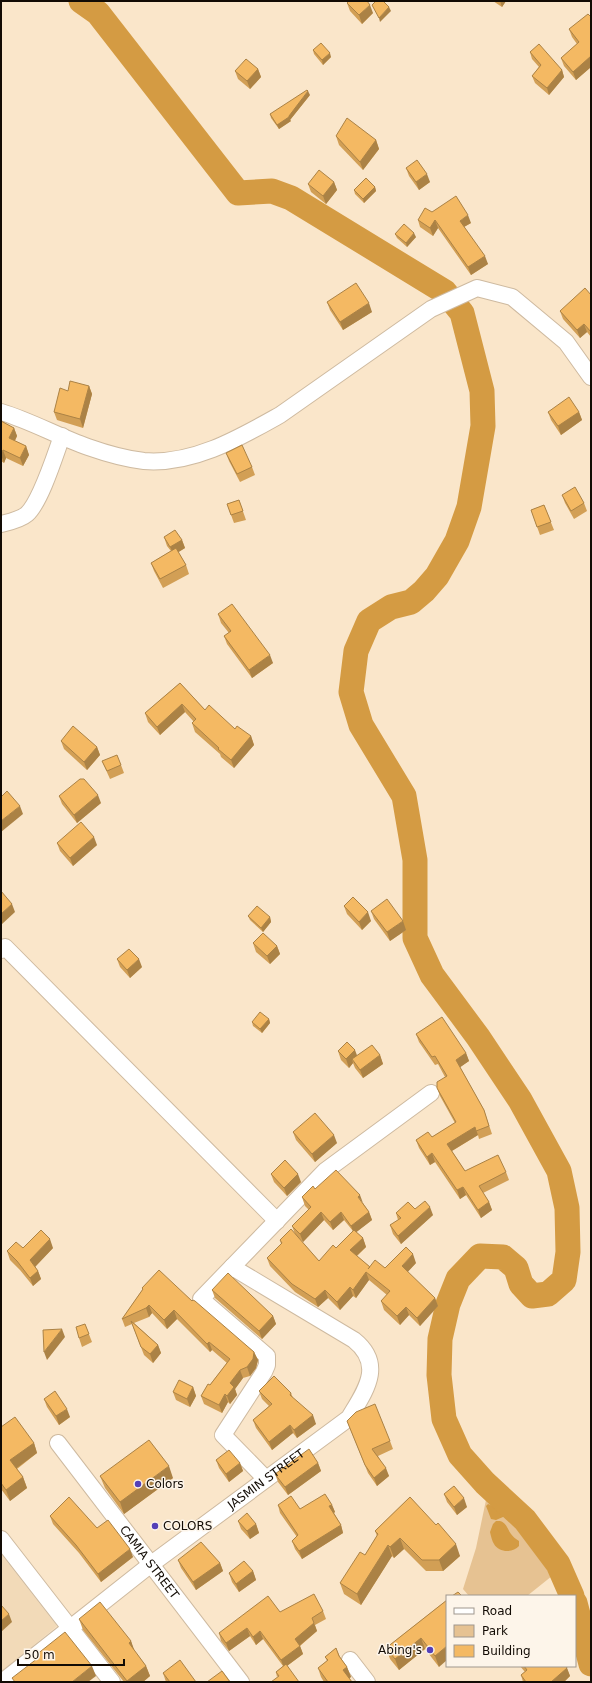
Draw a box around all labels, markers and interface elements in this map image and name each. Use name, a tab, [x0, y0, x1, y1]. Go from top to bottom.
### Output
street label: JASMIN STREET	[224, 1446, 308, 1513]
place label: Colors	[146, 1477, 184, 1491]
marker: Colors	[133, 1479, 143, 1489]
place label: COLORS	[163, 1519, 212, 1533]
marker: COLORS	[150, 1521, 160, 1531]
street label: CAMIA STREET	[117, 1523, 182, 1602]
legend	[446, 1595, 576, 1667]
text: Road	[482, 1604, 512, 1618]
text: Park	[482, 1624, 508, 1638]
scale bar	[18, 1641, 124, 1667]
place label: Abing's	[378, 1643, 422, 1657]
text: Building	[482, 1644, 531, 1658]
marker: Abing's	[425, 1645, 435, 1655]
text: 50 m	[24, 1648, 55, 1662]

